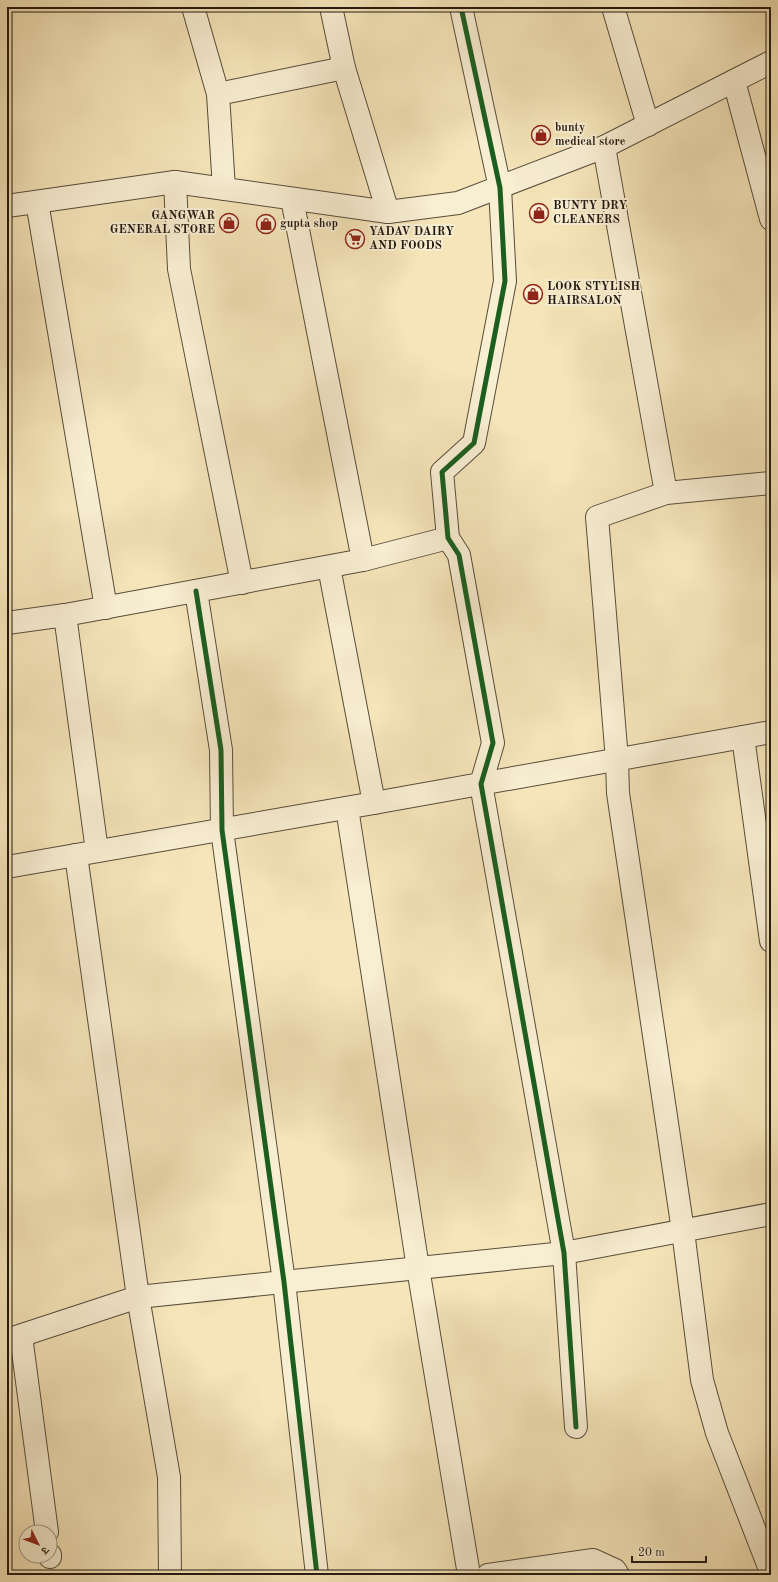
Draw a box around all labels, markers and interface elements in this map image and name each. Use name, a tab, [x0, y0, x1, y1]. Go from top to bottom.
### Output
place label: bunty medical store	[555, 122, 626, 148]
shop icon: bunty medical store	[530, 124, 552, 146]
place label: BUNTY DRY CLEANERS	[553, 200, 628, 226]
shop icon: BUNTY DRY CLEANERS	[528, 202, 550, 224]
place label: GANGWAR GENERAL STORE	[110, 210, 215, 236]
shop icon: GANGWAR GENERAL STORE	[218, 212, 240, 234]
shop icon: gupta shop	[255, 213, 277, 235]
place label: gupta shop	[280, 218, 338, 230]
place label: YADAV DAIRY AND FOODS	[369, 226, 454, 252]
supermarket icon: YADAV DAIRY AND FOODS	[344, 228, 366, 250]
place label: LOOK STYLISH HAIRSALON	[547, 281, 640, 307]
shop icon: LOOK STYLISH HAIRSALON	[522, 283, 544, 305]
north arrow	[18, 1524, 58, 1564]
scale bar	[632, 1538, 706, 1564]
text: उ	[37, 1543, 51, 1556]
text: 20 m	[638, 1547, 665, 1559]

